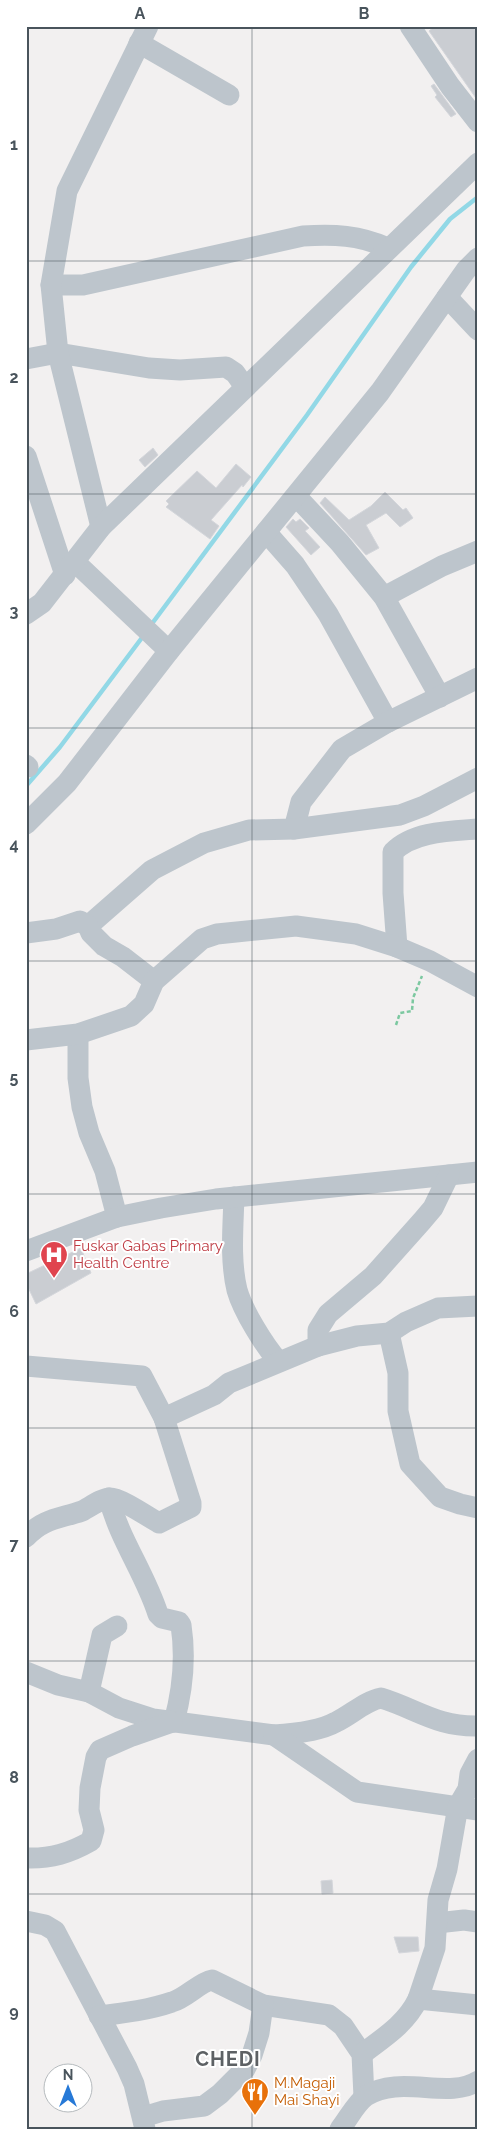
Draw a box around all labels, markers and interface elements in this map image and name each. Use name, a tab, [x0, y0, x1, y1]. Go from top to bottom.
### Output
text: A	[135, 4, 146, 23]
text: B	[359, 4, 370, 23]
text: 1	[10, 135, 18, 154]
text: 2	[9, 368, 19, 387]
text: 3	[10, 602, 19, 621]
text: 4	[9, 835, 19, 854]
text: 5	[10, 1068, 19, 1087]
place label: Fuskar Gabas Primary Health Centre	[73, 1237, 223, 1272]
hospital icon: Fuskar Gabas Primary Health Centre	[39, 1240, 69, 1279]
text: 6	[9, 1302, 19, 1321]
text: 7	[10, 1535, 19, 1554]
text: 8	[9, 1768, 19, 1787]
text: 9	[9, 2002, 19, 2021]
district label: CHEDI	[195, 2047, 261, 2071]
north arrow	[42, 2062, 92, 2112]
text: N	[63, 2067, 73, 2083]
place label: M.Magaji Mai Shayi	[274, 2074, 340, 2109]
restaurant icon: M.Magaji Mai Shayi	[240, 2077, 270, 2116]

